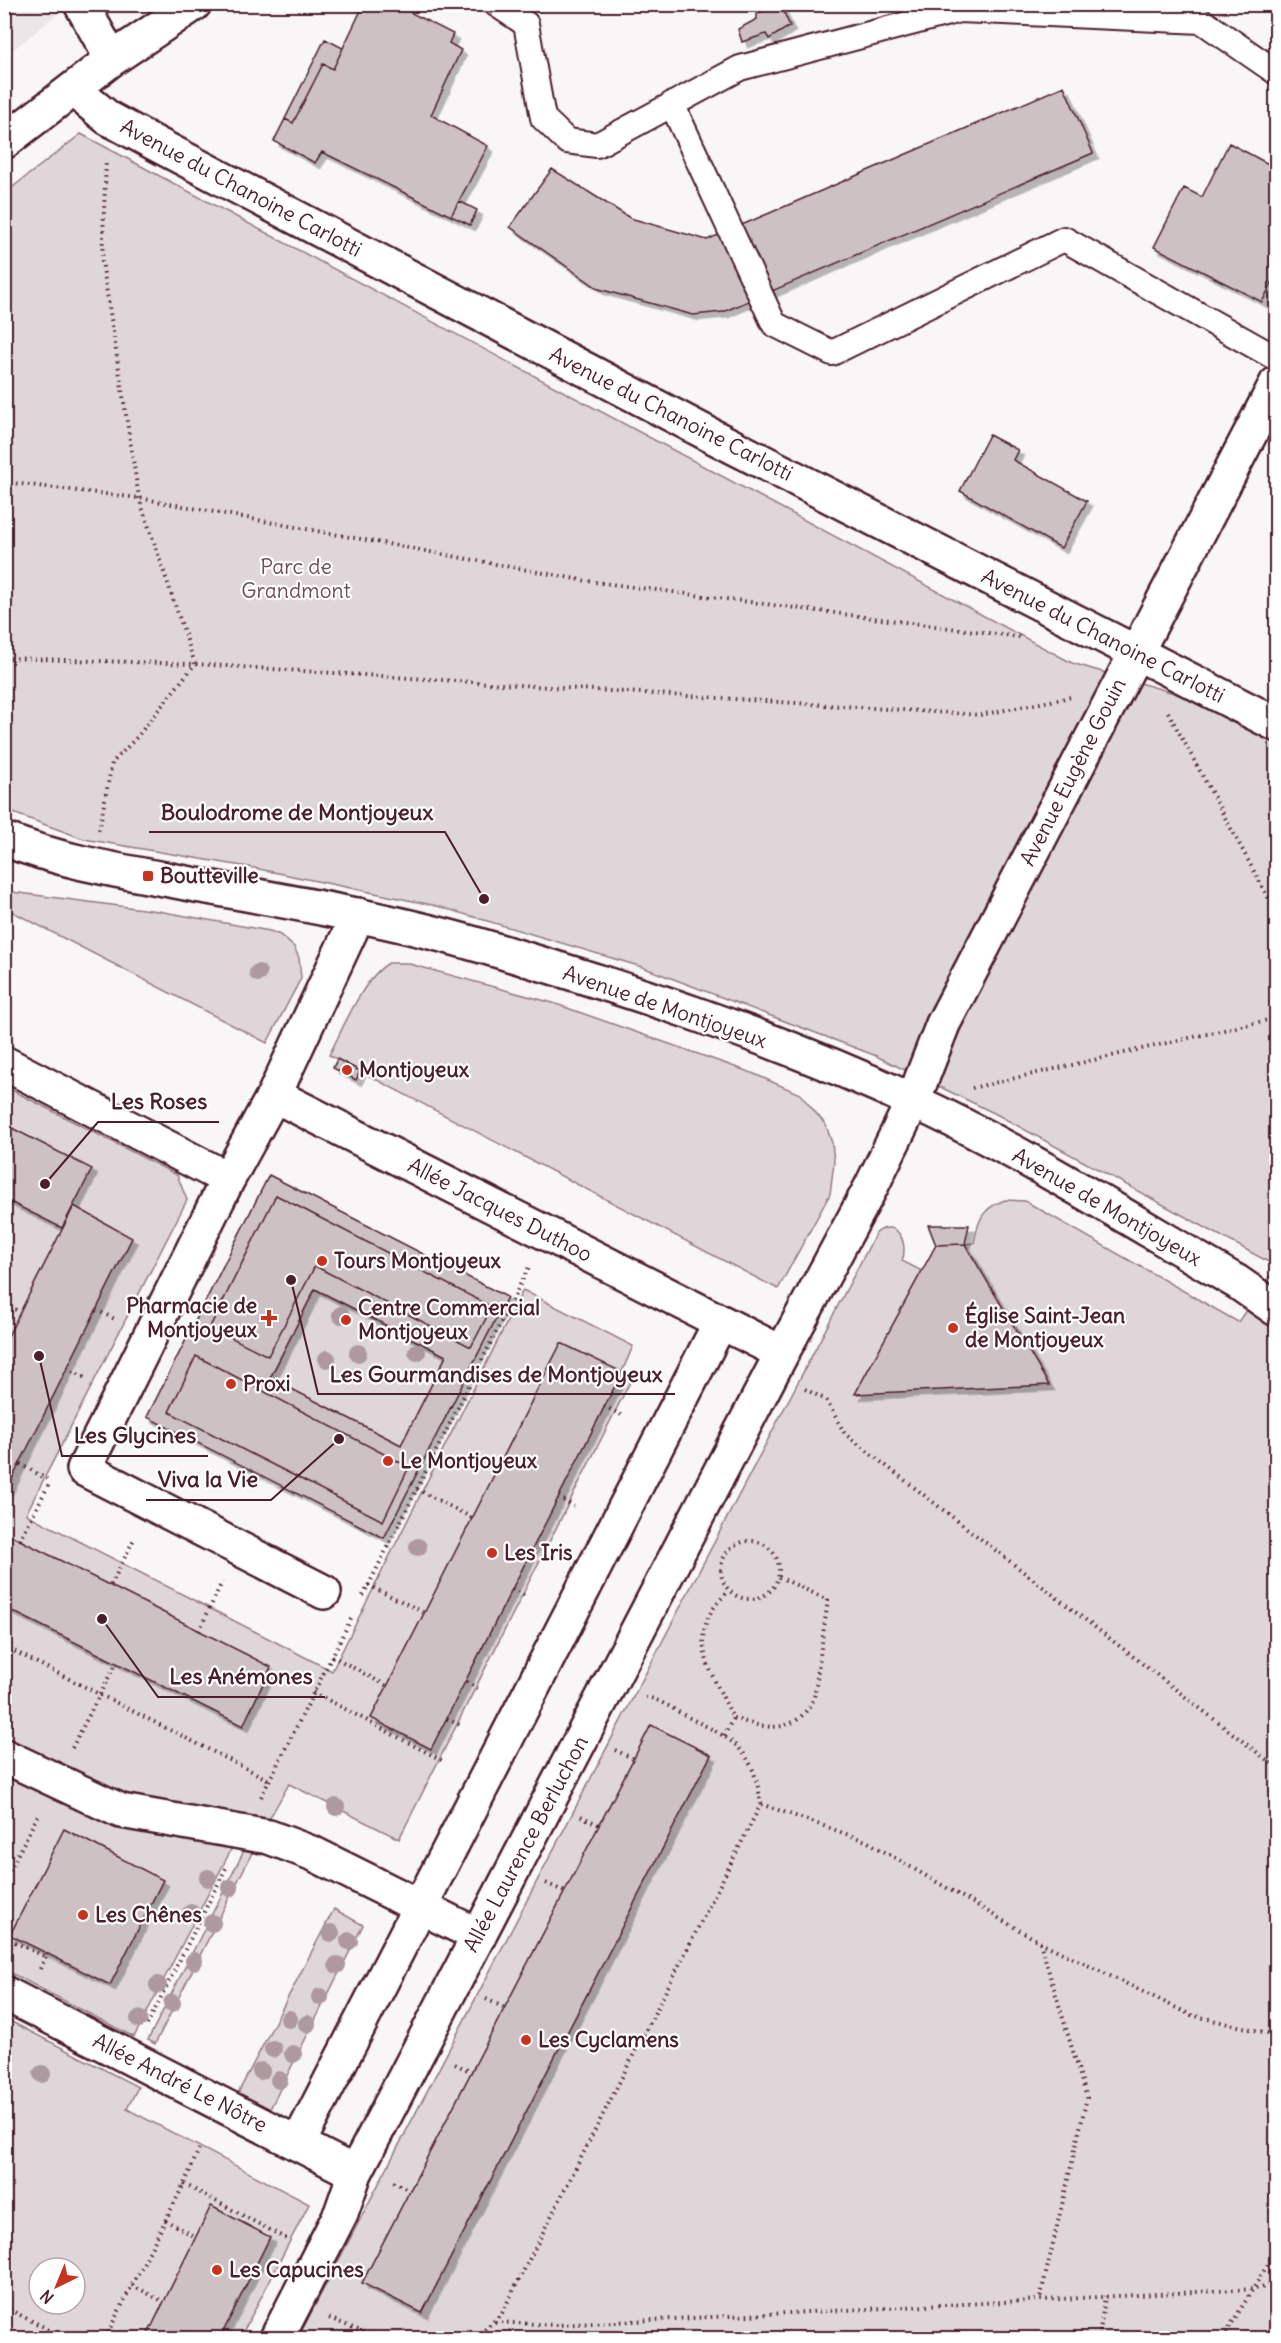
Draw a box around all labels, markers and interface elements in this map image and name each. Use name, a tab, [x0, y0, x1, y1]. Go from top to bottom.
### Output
street label: Avenue du Chanoine Carlotti	[116, 112, 367, 263]
street label: Avenue du Chanoine Carlotti	[545, 340, 797, 487]
park label: Parc de Grandmont	[241, 553, 351, 604]
street label: Avenue du Chanoine Carlotti	[977, 562, 1229, 709]
street label: Avenue Eugène Gouin	[1014, 673, 1132, 870]
callout: Boulodrome de Montjoyeux	[149, 792, 445, 832]
text: Boulodrome de Montjoyeux	[161, 798, 433, 826]
place label: Boutteville	[160, 862, 259, 889]
marker: Boutteville	[141, 869, 155, 883]
street label: Avenue de Montjoyeux	[560, 959, 771, 1054]
place label: Montjoyeux	[359, 1056, 470, 1083]
marker: Montjoyeux	[340, 1063, 354, 1077]
callout: Les Roses	[98, 1082, 219, 1122]
text: Les Roses	[111, 1087, 207, 1115]
street label: Avenue de Montjoyeux	[1008, 1141, 1207, 1272]
street label: Allée Jacques Duthoo	[404, 1151, 597, 1268]
place label: Tours Montjoyeux	[334, 1247, 502, 1274]
marker: Tours Montjoyeux	[315, 1254, 329, 1268]
place label: Pharmacie de Montjoyeux	[126, 1292, 258, 1343]
place label: Centre Commercial Montjoyeux	[358, 1294, 540, 1345]
place label: Église Saint-Jean de Montjoyeux	[965, 1301, 1125, 1353]
marker: Pharmacie de Montjoyeux	[262, 1311, 276, 1325]
marker: Centre Commercial Montjoyeux	[339, 1313, 353, 1327]
marker: Église Saint-Jean de Montjoyeux	[946, 1321, 960, 1335]
callout: Les Gourmandises de Montjoyeux	[318, 1354, 675, 1394]
text: Les Gourmandises de Montjoyeux	[329, 1360, 663, 1388]
place label: Proxi	[243, 1370, 291, 1397]
marker: Proxi	[224, 1377, 238, 1391]
callout: Les Glycines	[62, 1416, 208, 1456]
text: Les Glycines	[74, 1421, 196, 1449]
place label: Le Montjoyeux	[400, 1447, 538, 1474]
marker: Le Montjoyeux	[381, 1454, 395, 1468]
callout: Viva la Vie	[146, 1460, 271, 1500]
text: Viva la Vie	[158, 1465, 258, 1493]
place label: Les Iris	[504, 1539, 573, 1566]
marker: Les Iris	[485, 1546, 499, 1560]
callout: Les Anémones	[158, 1657, 325, 1697]
text: Les Anémones	[169, 1662, 313, 1690]
street label: Allée Laurence Berluchon	[457, 1731, 594, 1957]
place label: Les Chênes	[95, 1901, 202, 1928]
marker: Les Chênes	[76, 1908, 90, 1922]
place label: Les Cyclamens	[538, 2026, 679, 2053]
street label: Allée André Le Nôtre	[88, 2027, 272, 2138]
marker: Les Cyclamens	[519, 2033, 533, 2047]
north arrow	[27, 2256, 87, 2316]
place label: Les Capucines	[229, 2256, 364, 2283]
marker: Les Capucines	[210, 2263, 224, 2277]
text: N	[36, 2286, 58, 2308]

